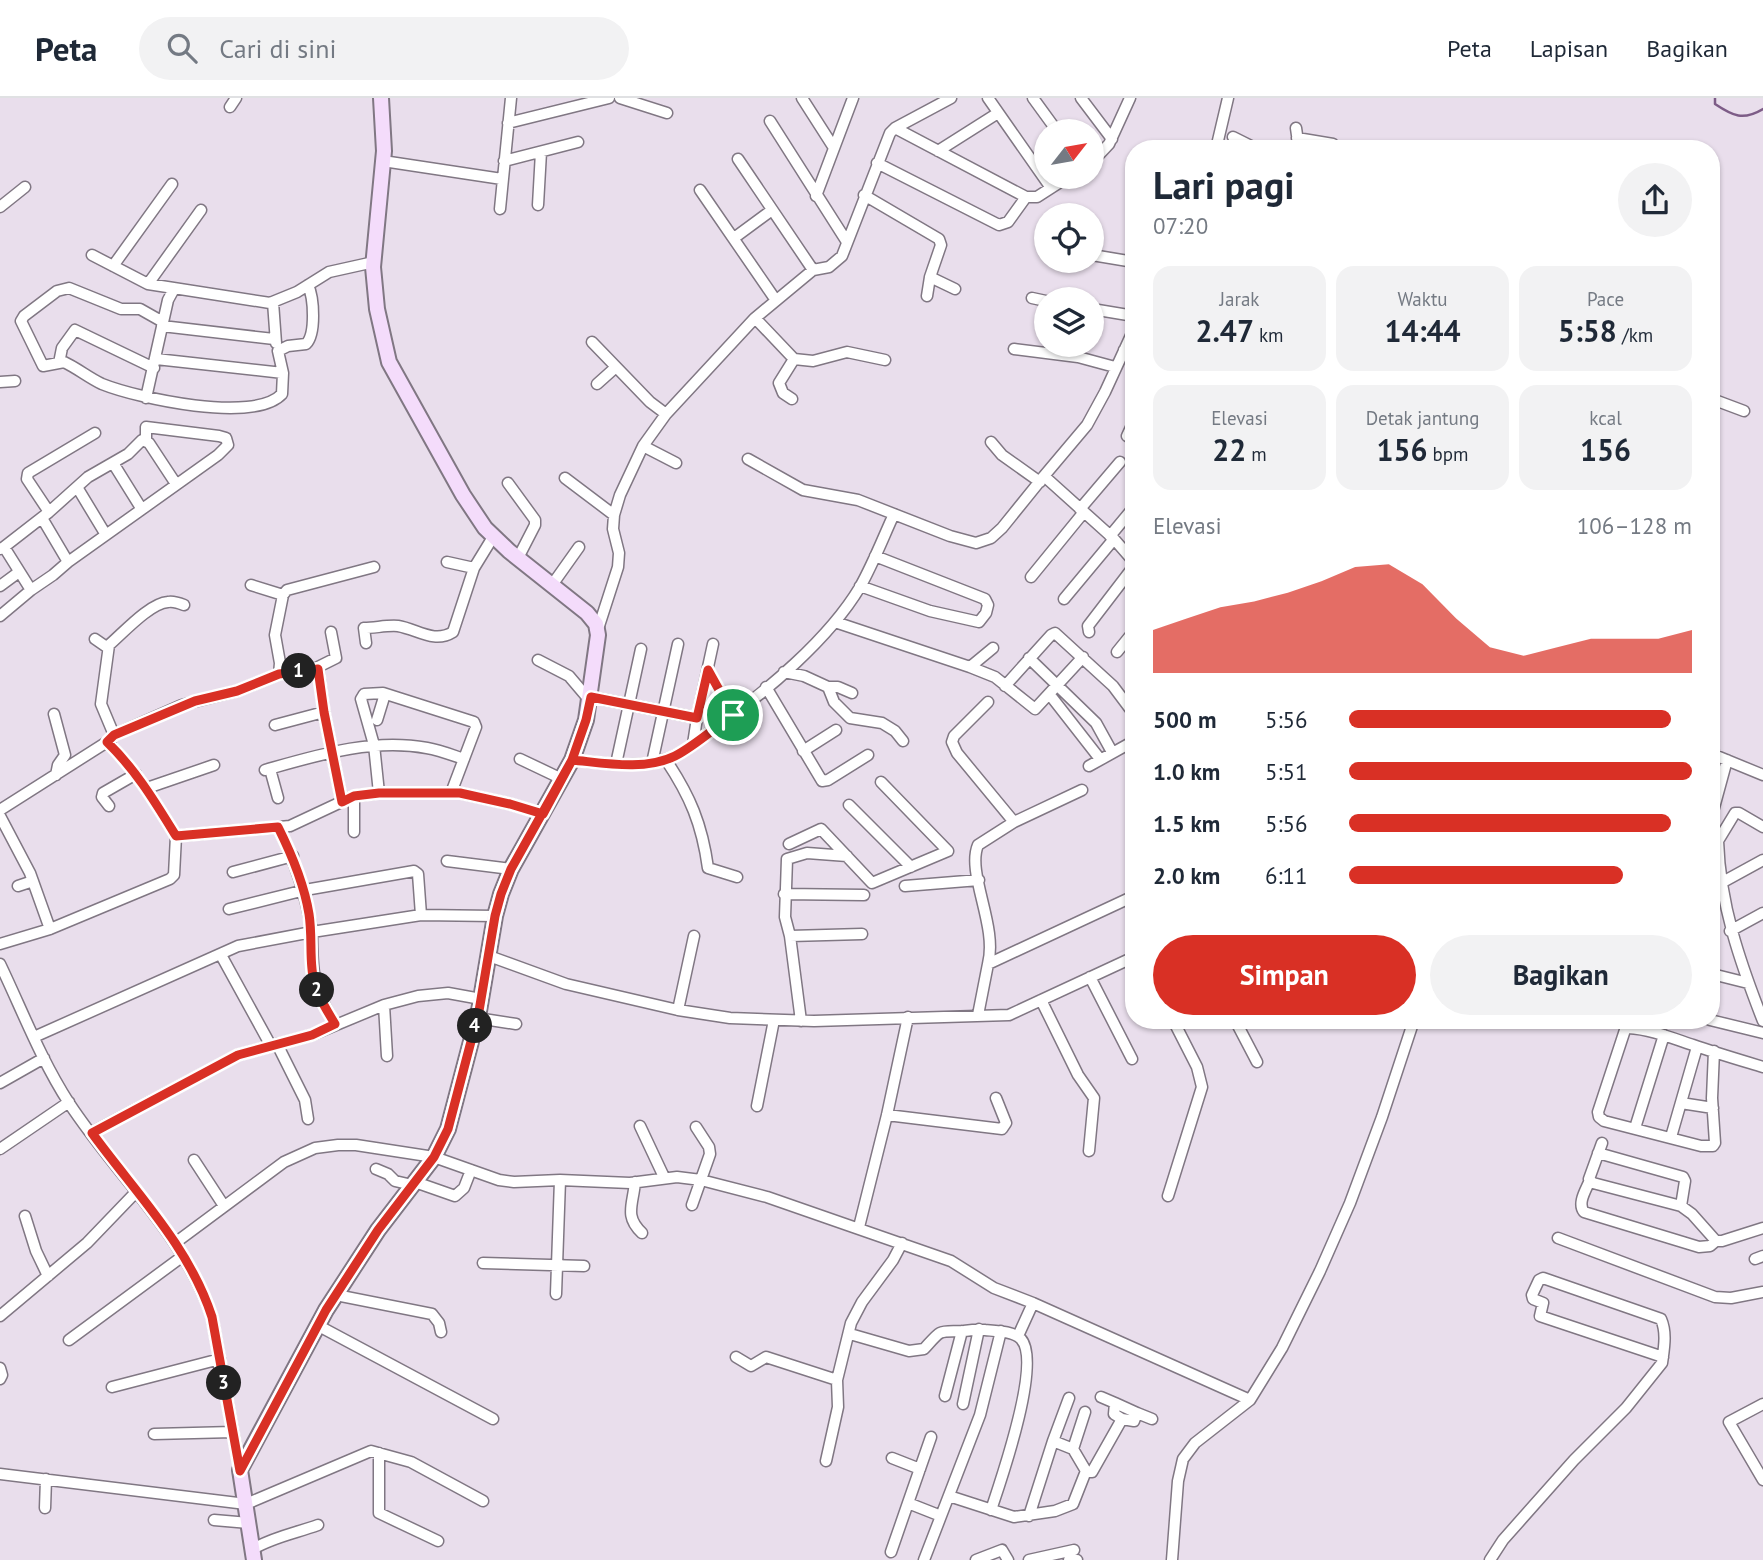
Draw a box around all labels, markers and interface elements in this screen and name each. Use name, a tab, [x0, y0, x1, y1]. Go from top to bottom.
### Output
search box	[139, 17, 629, 80]
text: Peta	[35, 27, 97, 70]
icon: search	[163, 29, 201, 67]
text: Cari di sini	[219, 32, 336, 65]
text: Peta	[1447, 33, 1492, 64]
text: Lapisan	[1530, 33, 1608, 64]
text: Bagikan	[1646, 33, 1728, 64]
north arrow	[1034, 119, 1104, 189]
map controls	[1034, 119, 1104, 357]
text: Lari pagi	[1153, 160, 1295, 209]
button: share	[1618, 163, 1692, 237]
button: locate	[1034, 203, 1104, 273]
text: 07:20	[1153, 211, 1208, 240]
button: layers	[1034, 287, 1104, 357]
text: Jarak	[1220, 287, 1259, 311]
text: Waktu	[1397, 287, 1448, 311]
text: Pace	[1587, 287, 1624, 311]
text: 2.47	[1195, 311, 1254, 350]
text: 14:44	[1384, 311, 1461, 350]
text: 5:58	[1558, 311, 1617, 350]
text: km	[1254, 323, 1284, 347]
text: /km	[1617, 323, 1653, 347]
text: Elevasi	[1211, 406, 1268, 430]
text: Detak jantung	[1366, 406, 1479, 430]
text: kcal	[1589, 406, 1622, 430]
text: 22	[1212, 430, 1246, 469]
text: 156	[1376, 430, 1427, 469]
text: 156	[1580, 430, 1631, 469]
text: m	[1246, 442, 1267, 466]
text: bpm	[1427, 442, 1469, 466]
text: Elevasi	[1153, 511, 1222, 540]
text: 106–128 m	[1577, 511, 1692, 540]
pin: 1	[282, 654, 316, 688]
text: 1	[293, 658, 304, 682]
pin	[703, 685, 763, 745]
icon: arrive	[714, 696, 752, 734]
text: 500 m	[1153, 705, 1216, 734]
text: 5:56	[1265, 705, 1308, 734]
text: 1.0 km	[1153, 757, 1220, 786]
text: 5:51	[1265, 757, 1308, 786]
text: 1.5 km	[1153, 809, 1220, 838]
text: 5:56	[1265, 809, 1308, 838]
text: 2.0 km	[1153, 861, 1220, 890]
text: 6:11	[1265, 861, 1308, 890]
button: Simpan	[1153, 935, 1416, 1015]
button: Bagikan	[1430, 935, 1692, 1015]
pin: 2	[300, 972, 334, 1008]
text: 2	[311, 977, 322, 1001]
pin: 4	[458, 1009, 492, 1044]
text: 4	[469, 1013, 480, 1037]
pin: 3	[206, 1366, 242, 1400]
text: 3	[218, 1370, 229, 1394]

